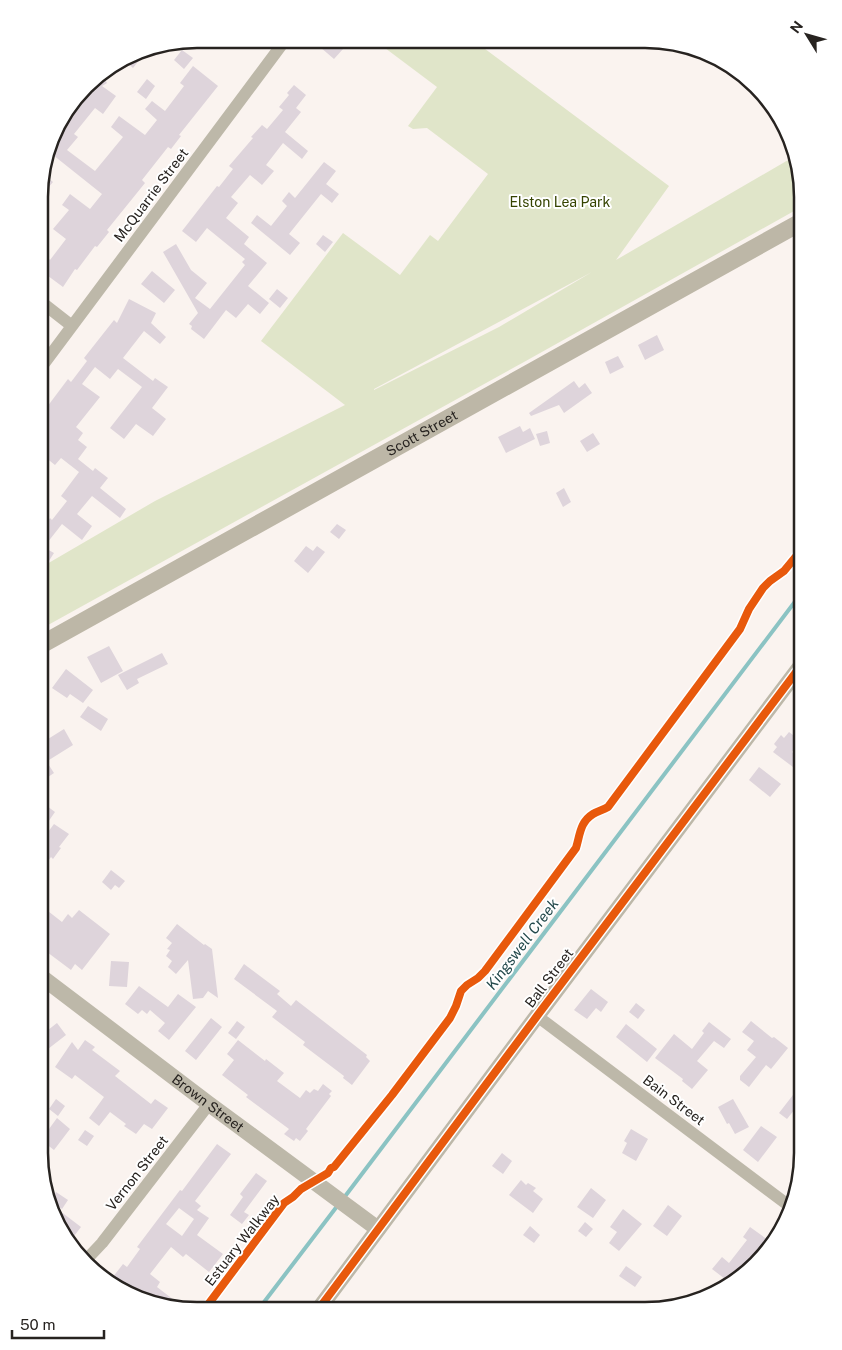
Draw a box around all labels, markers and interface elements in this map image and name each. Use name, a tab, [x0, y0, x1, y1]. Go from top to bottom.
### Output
north arrow	[782, 10, 832, 60]
text: N	[787, 18, 806, 36]
street label: McQuarrie Street	[111, 145, 191, 245]
park label: Elston Lea Park	[510, 194, 611, 210]
street label: Scott Street	[383, 407, 460, 459]
water label: Kingswell Creek	[482, 895, 562, 993]
street label: Ball Street	[522, 945, 576, 1011]
street label: Brown Street	[169, 1071, 247, 1135]
street label: Bain Street	[640, 1072, 708, 1128]
street label: Vernon Street	[103, 1132, 171, 1214]
street label: Estuary Walkway	[201, 1191, 283, 1289]
scale bar	[12, 1308, 105, 1340]
text: 50 m	[20, 1316, 55, 1333]

